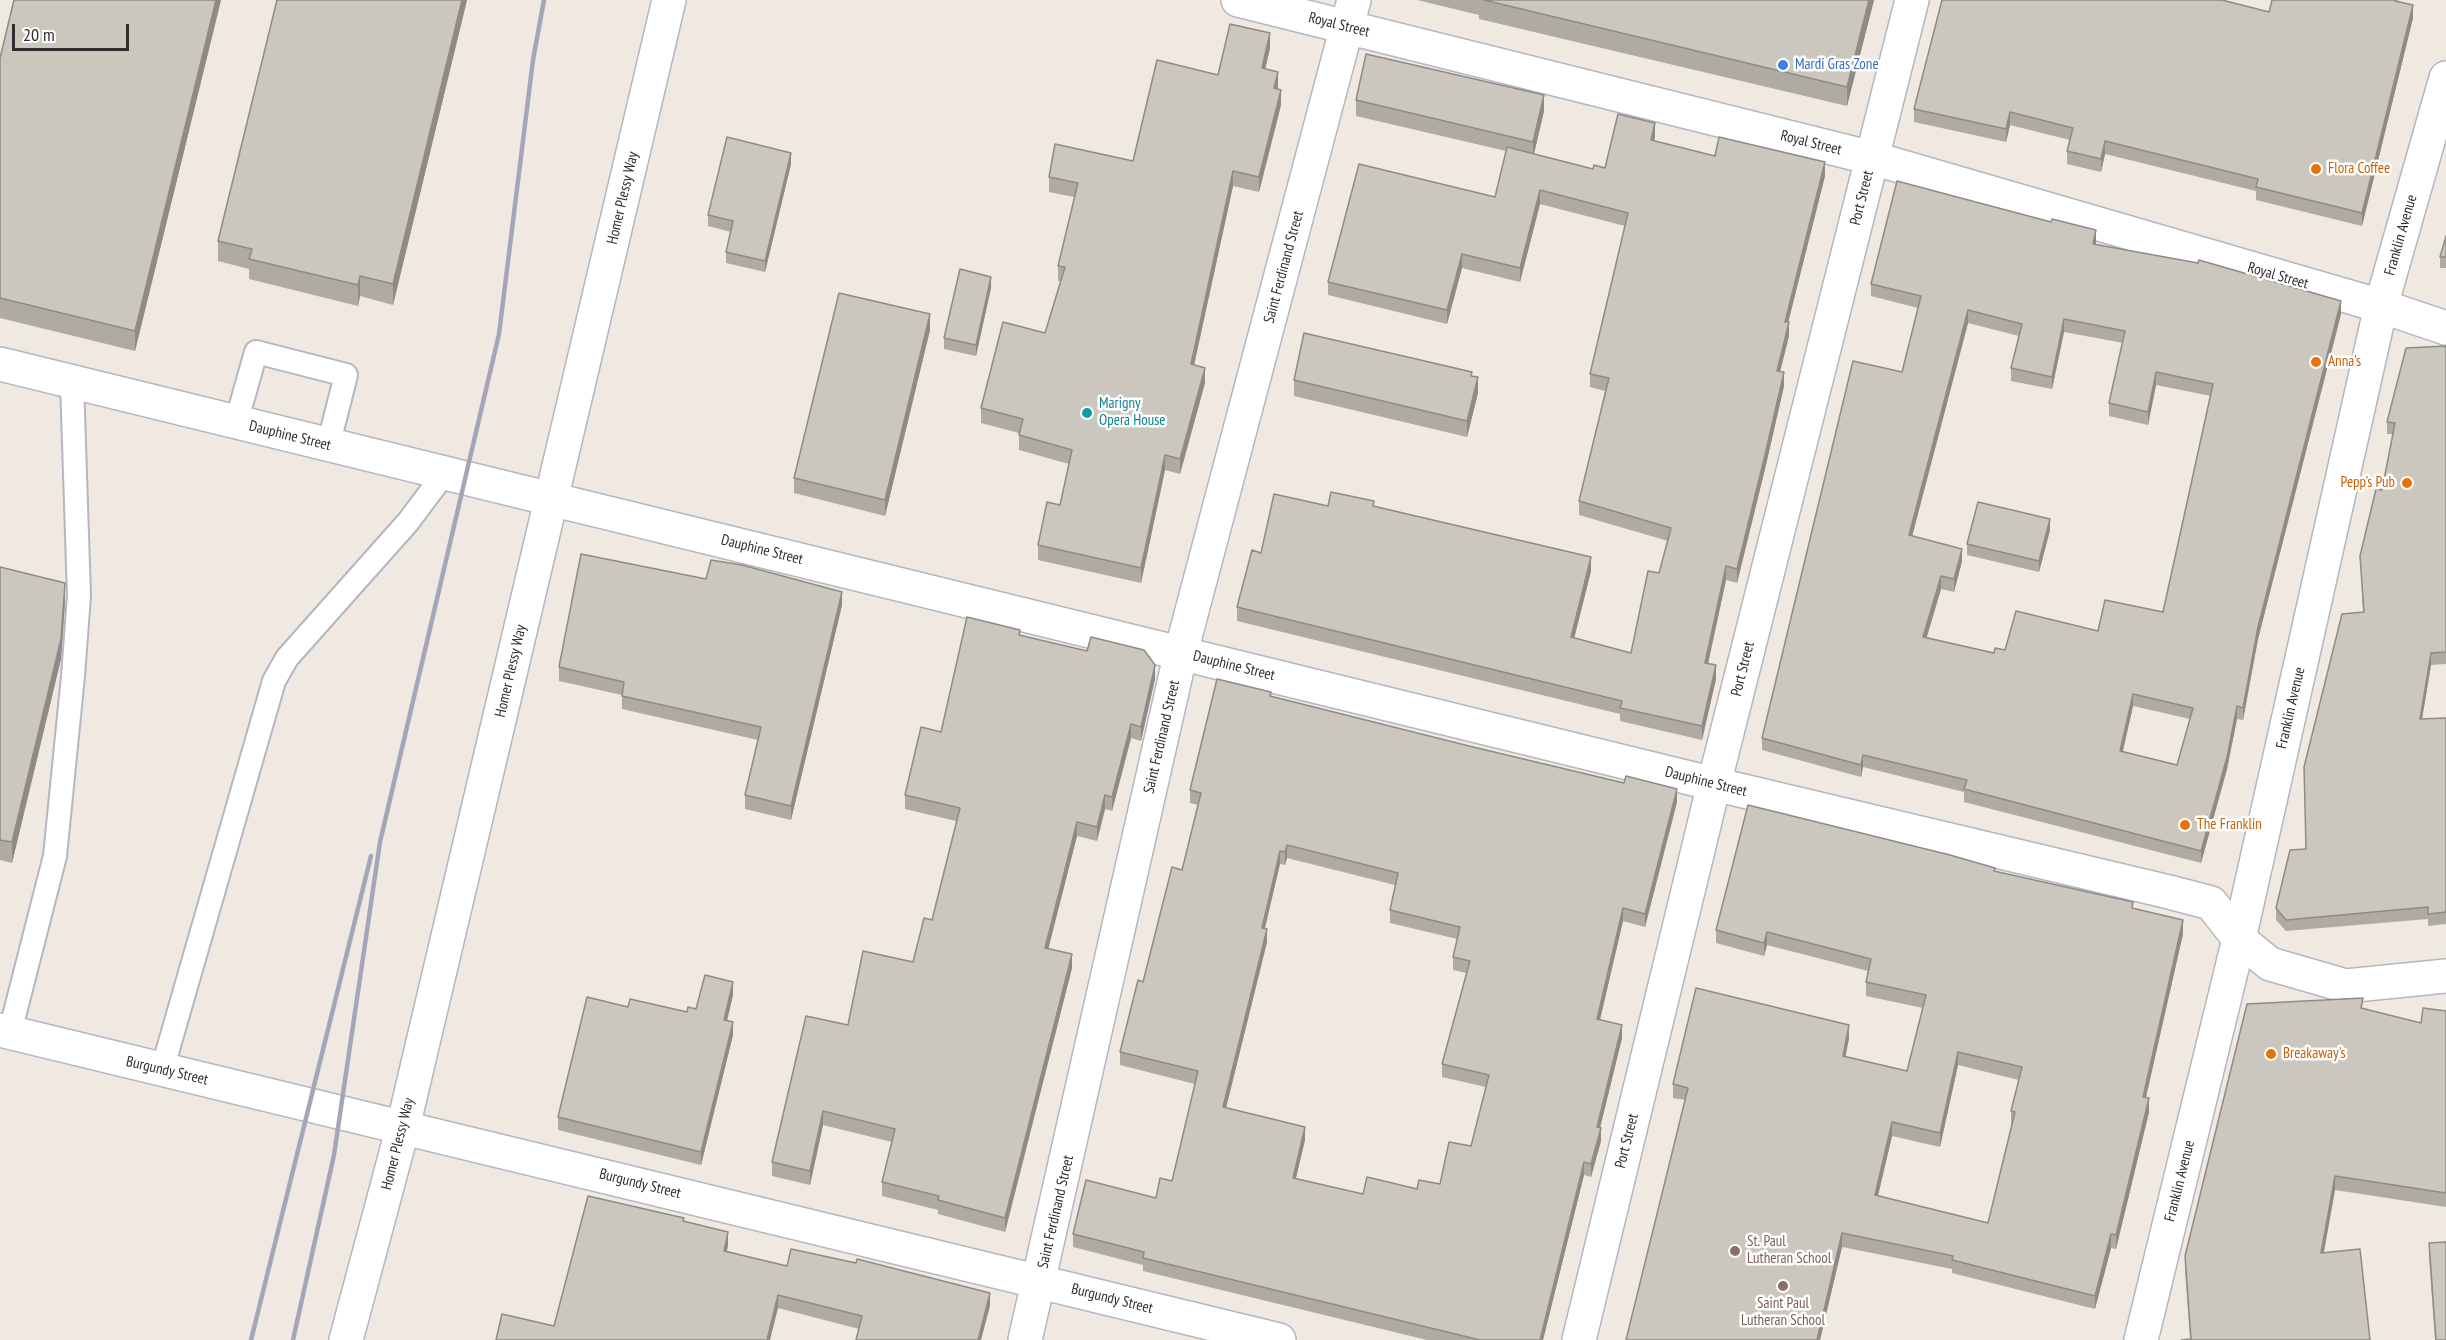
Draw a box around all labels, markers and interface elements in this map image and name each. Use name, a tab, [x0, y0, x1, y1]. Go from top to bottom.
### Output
street label: Royal Street	[1307, 9, 1371, 41]
scale bar	[15, 12, 132, 50]
text: 20 m	[23, 23, 55, 46]
place label: Mardi Gras Zone	[1795, 56, 1879, 74]
marker: Mardi Gras Zone	[1776, 58, 1790, 72]
street label: Royal Street	[1779, 127, 1843, 159]
street label: Homer Plessy Way	[604, 150, 642, 246]
place label: Flora Coffee	[2328, 160, 2390, 178]
marker: Flora Coffee	[2309, 162, 2323, 176]
street label: Port Street	[1847, 169, 1877, 227]
street label: Franklin Avenue	[2381, 193, 2421, 277]
street label: Saint Ferdinand Street	[1260, 209, 1308, 325]
street label: Royal Street	[2246, 259, 2310, 293]
place label: Anna's	[2328, 353, 2361, 371]
marker: Anna's	[2309, 355, 2323, 369]
place label: Marigny Opera House	[1099, 395, 1166, 430]
marker: Marigny Opera House	[1080, 406, 1094, 420]
street label: Dauphine Street	[247, 417, 333, 455]
place label: Pepp's Pub	[2341, 474, 2395, 492]
marker: Pepp's Pub	[2400, 476, 2414, 490]
street label: Dauphine Street	[719, 531, 805, 569]
street label: Homer Plessy Way	[492, 623, 530, 719]
street label: Port Street	[1728, 640, 1758, 698]
street label: Dauphine Street	[1191, 647, 1277, 685]
street label: Franklin Avenue	[2273, 665, 2309, 751]
street label: Saint Ferdinand Street	[1140, 679, 1184, 795]
street label: Dauphine Street	[1663, 763, 1749, 801]
place label: The Franklin	[2197, 816, 2262, 834]
marker: The Franklin	[2178, 818, 2192, 832]
place label: Breakaway's	[2283, 1045, 2346, 1063]
marker: Breakaway's	[2264, 1047, 2278, 1061]
street label: Burgundy Street	[124, 1053, 210, 1089]
street label: Homer Plessy Way	[378, 1096, 418, 1192]
street label: Port Street	[1612, 1112, 1642, 1170]
street label: Franklin Avenue	[2161, 1138, 2199, 1224]
street label: Saint Ferdinand Street	[1034, 1154, 1078, 1270]
street label: Burgundy Street	[597, 1165, 683, 1203]
place label: St. Paul Lutheran School	[1747, 1233, 1831, 1268]
marker: St. Paul Lutheran School	[1728, 1244, 1742, 1258]
marker: Saint Paul Lutheran School	[1776, 1279, 1790, 1293]
street label: Burgundy Street	[1069, 1280, 1155, 1318]
place label: Saint Paul Lutheran School	[1741, 1295, 1825, 1330]

